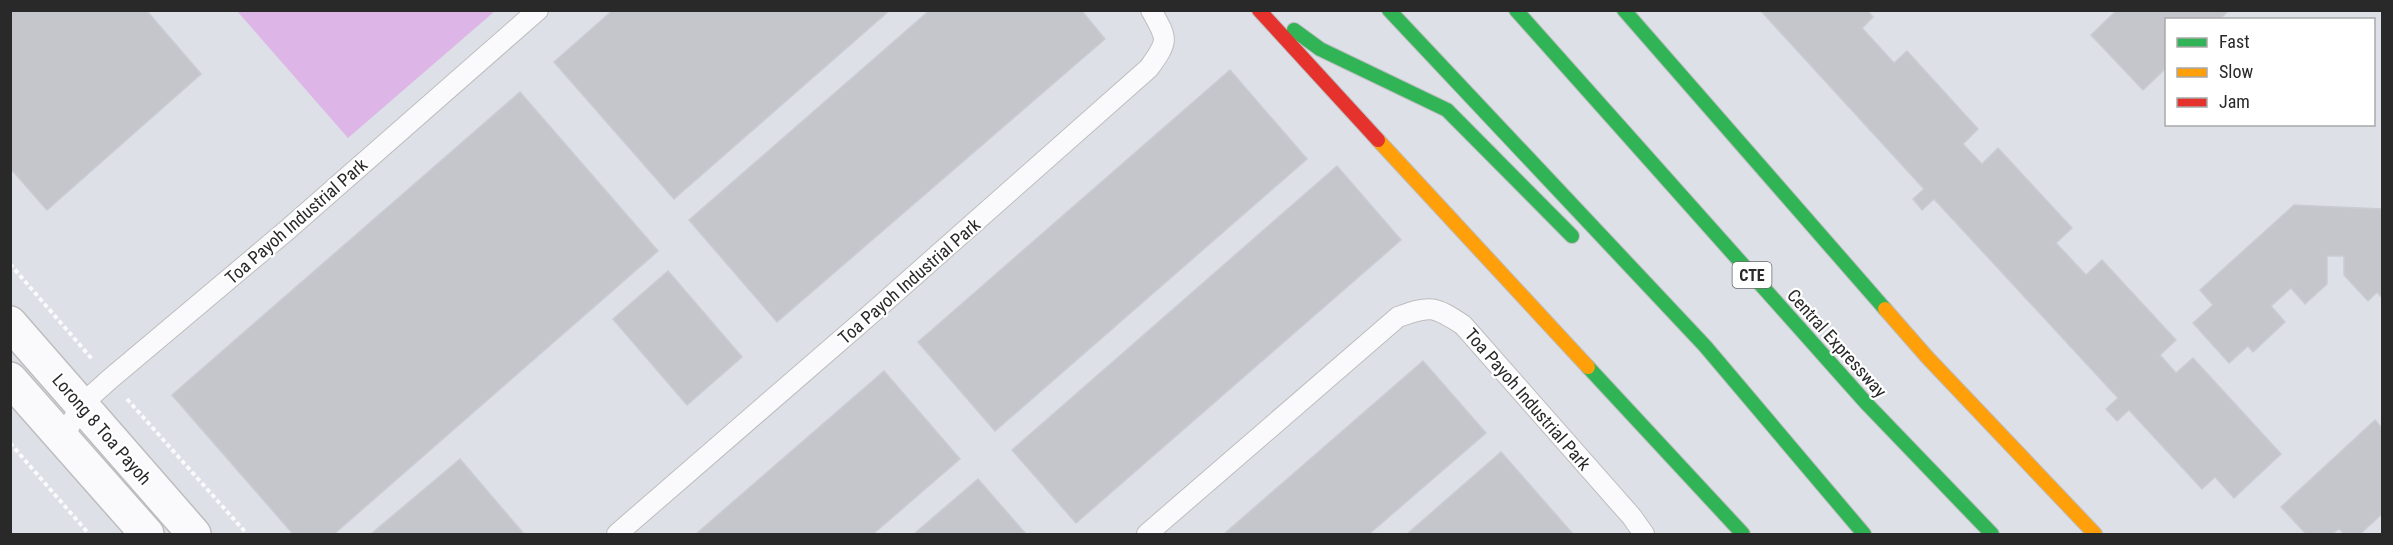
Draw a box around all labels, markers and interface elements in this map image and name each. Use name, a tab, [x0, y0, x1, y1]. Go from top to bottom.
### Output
legend	[2165, 18, 2375, 126]
text: Fast	[2219, 31, 2250, 52]
text: Slow	[2219, 61, 2254, 82]
text: Jam	[2219, 91, 2250, 112]
street label: Toa Payoh Industrial Park	[221, 154, 371, 288]
street label: Toa Payoh Industrial Park	[834, 214, 984, 348]
road number: CTE	[1732, 262, 1772, 288]
street label: Central Expressway	[1783, 285, 1891, 402]
street label: Toa Payoh Industrial Park	[1461, 324, 1595, 474]
street label: Lorong 8 Toa Payoh	[48, 369, 156, 489]

